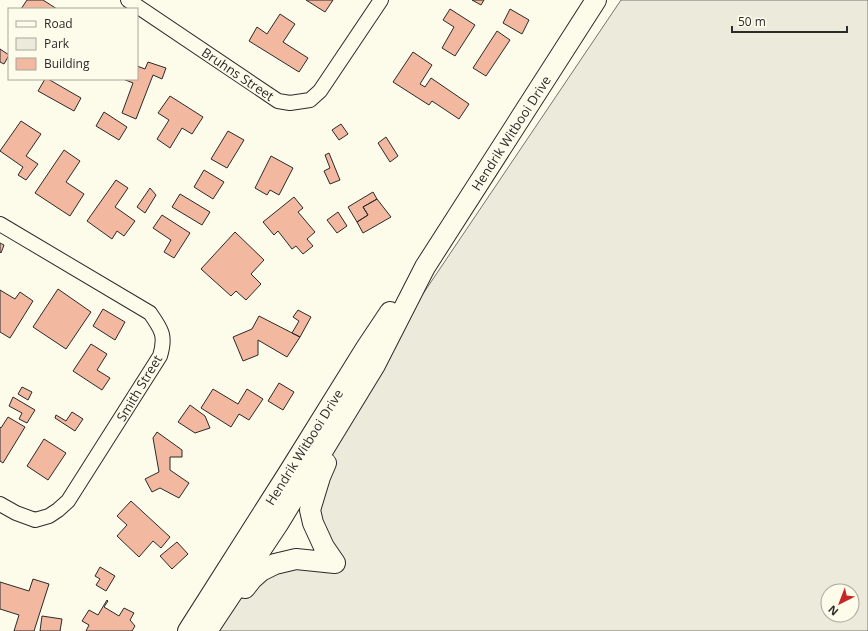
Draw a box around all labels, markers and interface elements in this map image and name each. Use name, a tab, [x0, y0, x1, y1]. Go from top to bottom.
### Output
legend	[8, 8, 138, 80]
scale bar	[732, 8, 847, 34]
text: 50 m	[738, 13, 766, 30]
text: Road	[44, 15, 73, 32]
text: Park	[44, 35, 70, 52]
street label: Bruhns Street	[198, 43, 278, 105]
text: Building	[44, 55, 90, 72]
street label: Hendrik Witbooi Drive	[467, 72, 555, 194]
street label: Smith Street	[112, 351, 166, 425]
street label: Hendrik Witbooi Drive	[261, 386, 347, 508]
north arrow	[820, 583, 860, 623]
text: N	[825, 602, 841, 619]

